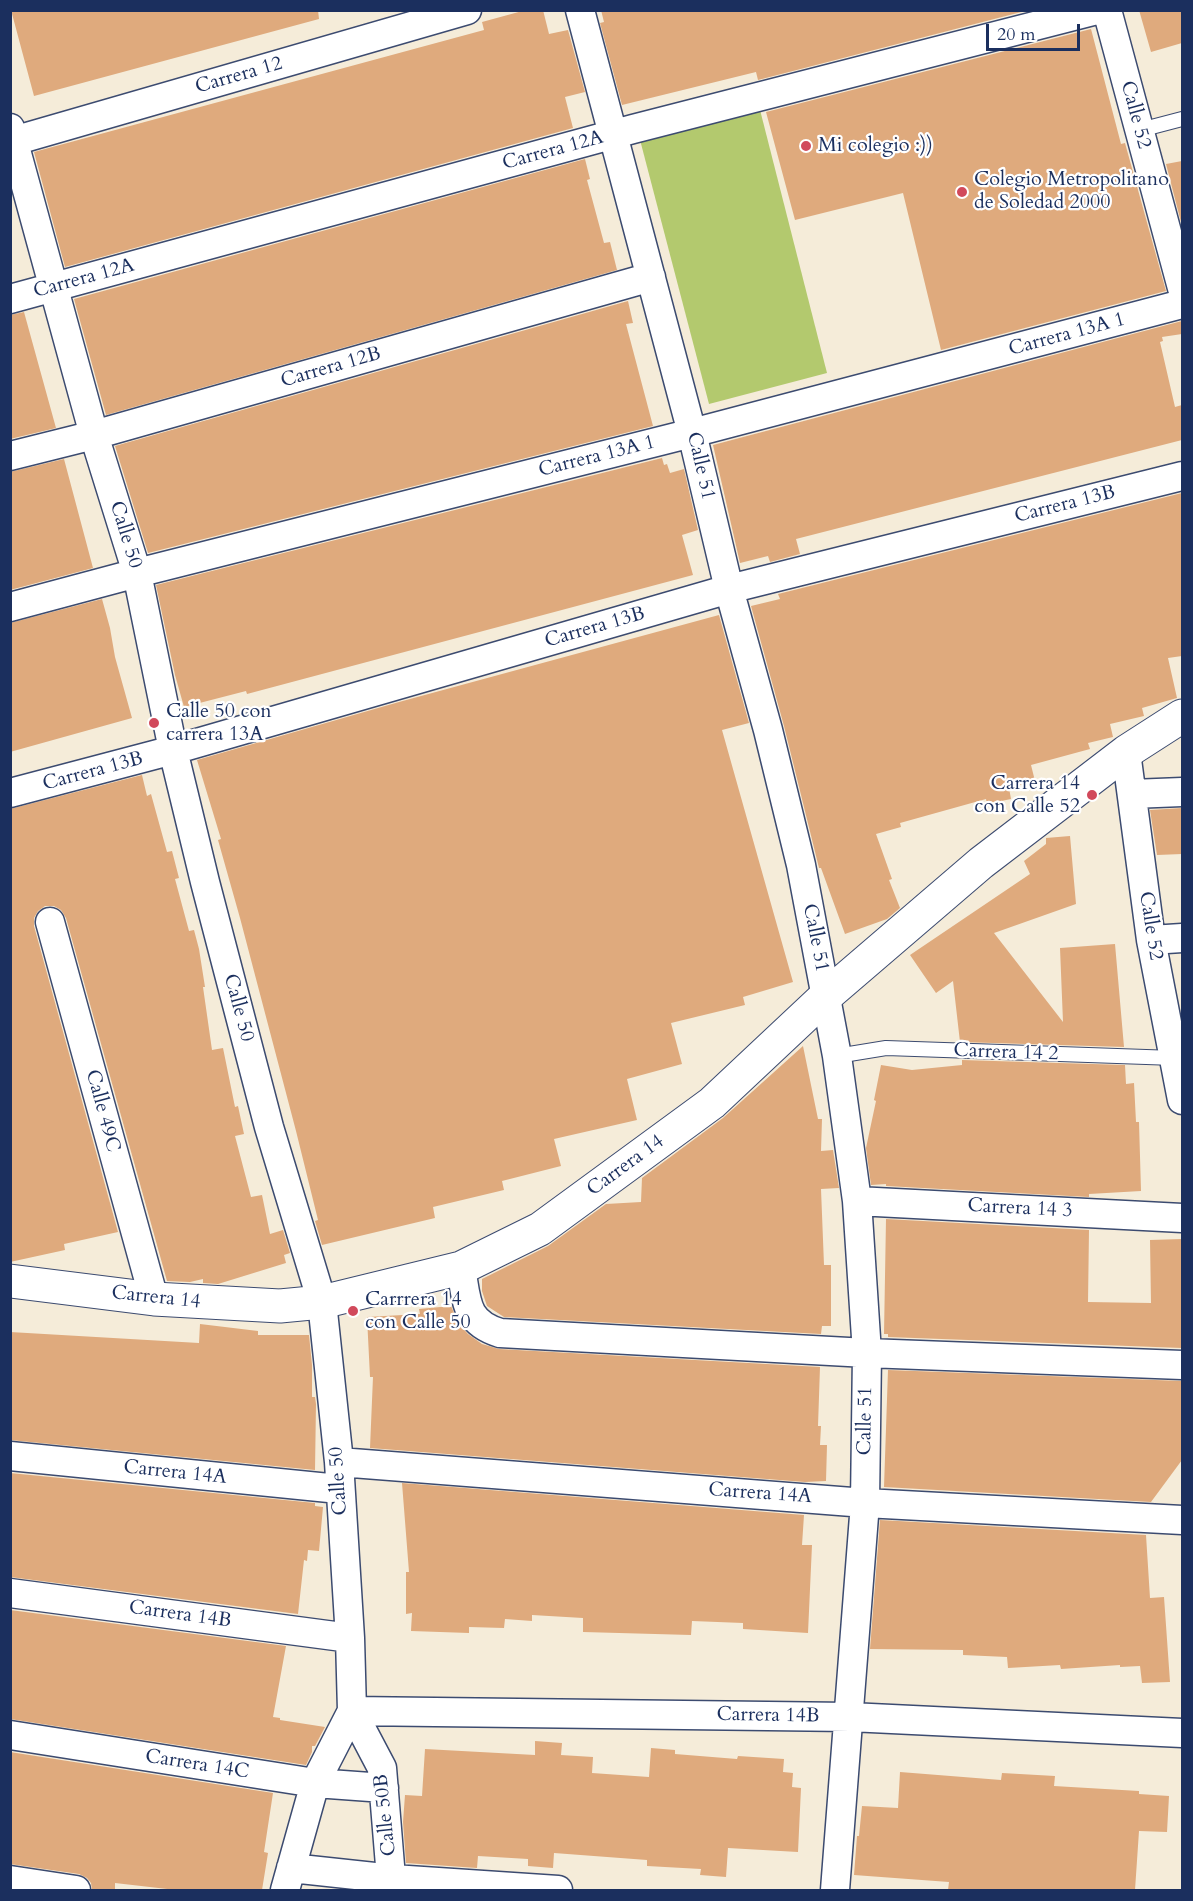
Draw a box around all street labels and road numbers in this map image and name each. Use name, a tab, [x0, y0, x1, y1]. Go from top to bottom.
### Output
street label: Carrera 12	[193, 52, 285, 100]
street label: Calle 52	[1114, 79, 1156, 151]
street label: Carrera 12A	[500, 126, 606, 176]
street label: Carrera 12A	[31, 254, 137, 304]
street label: Carrera 13A 1	[1006, 308, 1128, 362]
street label: Carrera 12B	[278, 342, 384, 394]
street label: Calle 51	[681, 430, 719, 502]
street label: Carrera 13A 1	[536, 431, 658, 483]
street label: Carrera 13B	[1012, 481, 1118, 529]
street label: Calle 50	[103, 498, 147, 572]
street label: Carrera 13B	[542, 602, 648, 654]
street label: Carrera 13B	[40, 747, 146, 797]
street label: Calle 52	[1133, 890, 1167, 962]
street label: Calle 51	[797, 902, 833, 974]
street label: Calle 50	[217, 972, 259, 1044]
street label: Carrera 14 2	[953, 1039, 1059, 1067]
street label: Calle 49C	[79, 1067, 125, 1155]
street label: Carrera 14	[583, 1130, 669, 1202]
street label: Carrera 14 3	[967, 1194, 1073, 1224]
street label: Carrera 14	[110, 1281, 202, 1315]
street label: Calle 51	[853, 1386, 879, 1456]
street label: Calle 50	[325, 1446, 353, 1516]
street label: Carrera 14A	[122, 1456, 228, 1490]
street label: Carrera 14A	[707, 1478, 813, 1510]
street label: Carrera 14B	[127, 1596, 233, 1634]
street label: Carrera 14B	[716, 1703, 820, 1729]
street label: Carrera 14C	[143, 1745, 251, 1785]
street label: Calle 50B	[370, 1773, 402, 1857]

